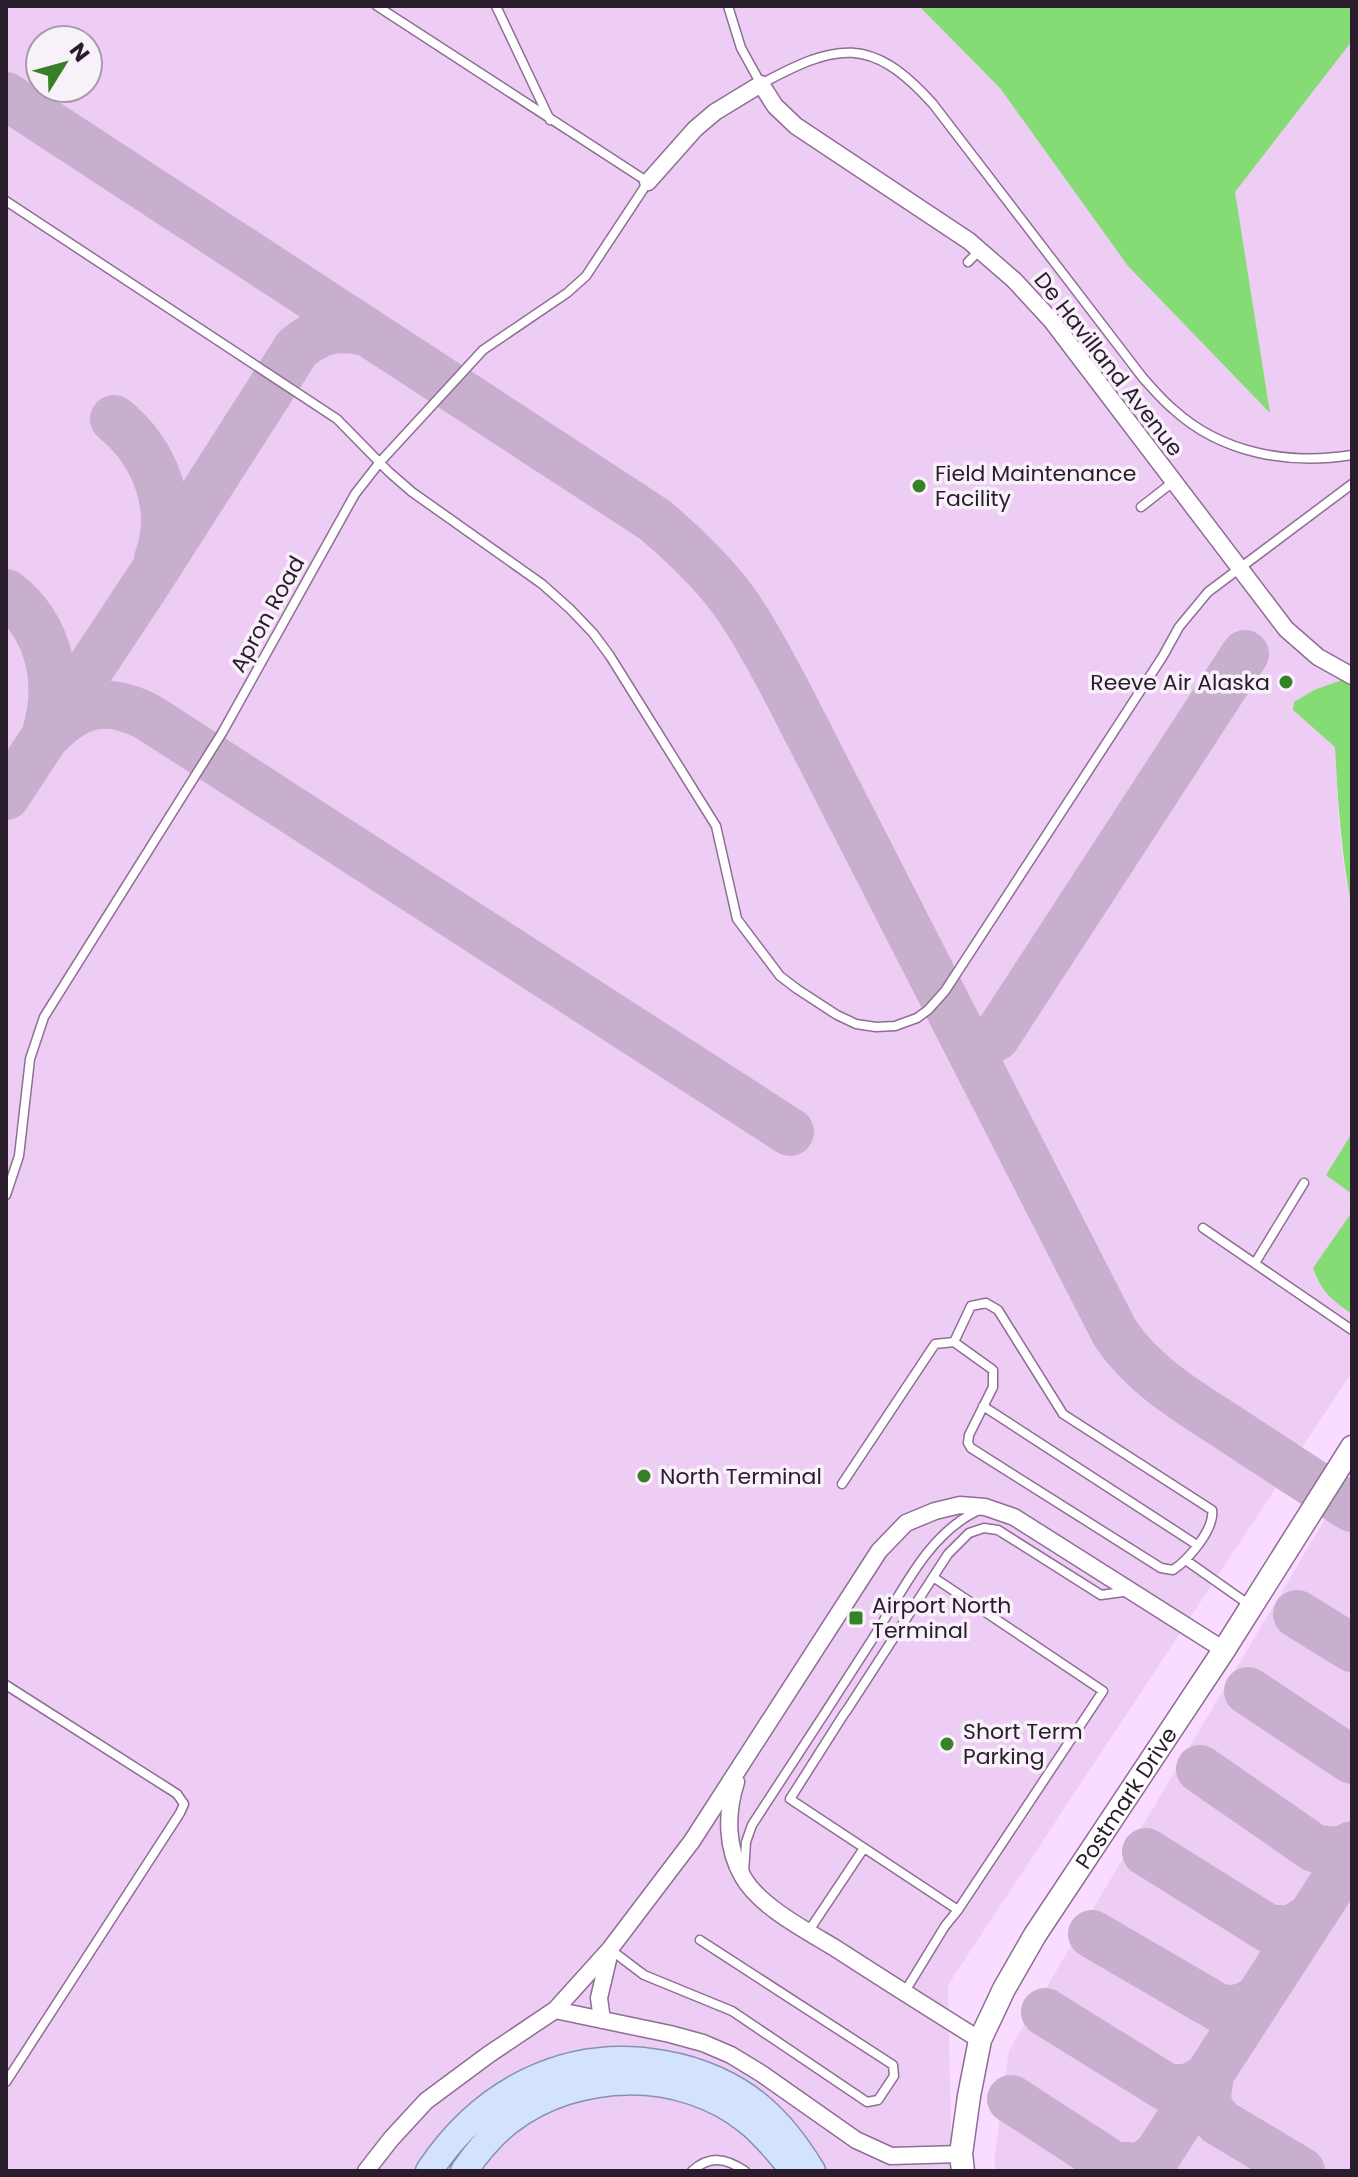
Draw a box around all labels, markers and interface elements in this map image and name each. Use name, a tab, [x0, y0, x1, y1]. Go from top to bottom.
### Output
north arrow	[24, 24, 104, 104]
text: N	[62, 36, 97, 68]
street label: De Havilland Avenue	[1027, 266, 1190, 463]
place label: Field Maintenance Facility	[935, 458, 1136, 514]
marker: Field Maintenance Facility	[910, 477, 928, 495]
street label: Apron Road	[223, 550, 312, 678]
place label: Reeve Air Alaska	[1090, 667, 1270, 698]
marker: Reeve Air Alaska	[1277, 673, 1295, 691]
place label: North Terminal	[660, 1461, 822, 1492]
marker: North Terminal	[635, 1467, 653, 1485]
place label: Airport North Terminal	[872, 1590, 1011, 1646]
marker: Airport North Terminal	[847, 1609, 865, 1627]
place label: Short Term Parking	[963, 1716, 1083, 1772]
street label: Postmark Drive	[1068, 1721, 1185, 1875]
marker: Short Term Parking	[938, 1735, 956, 1753]

